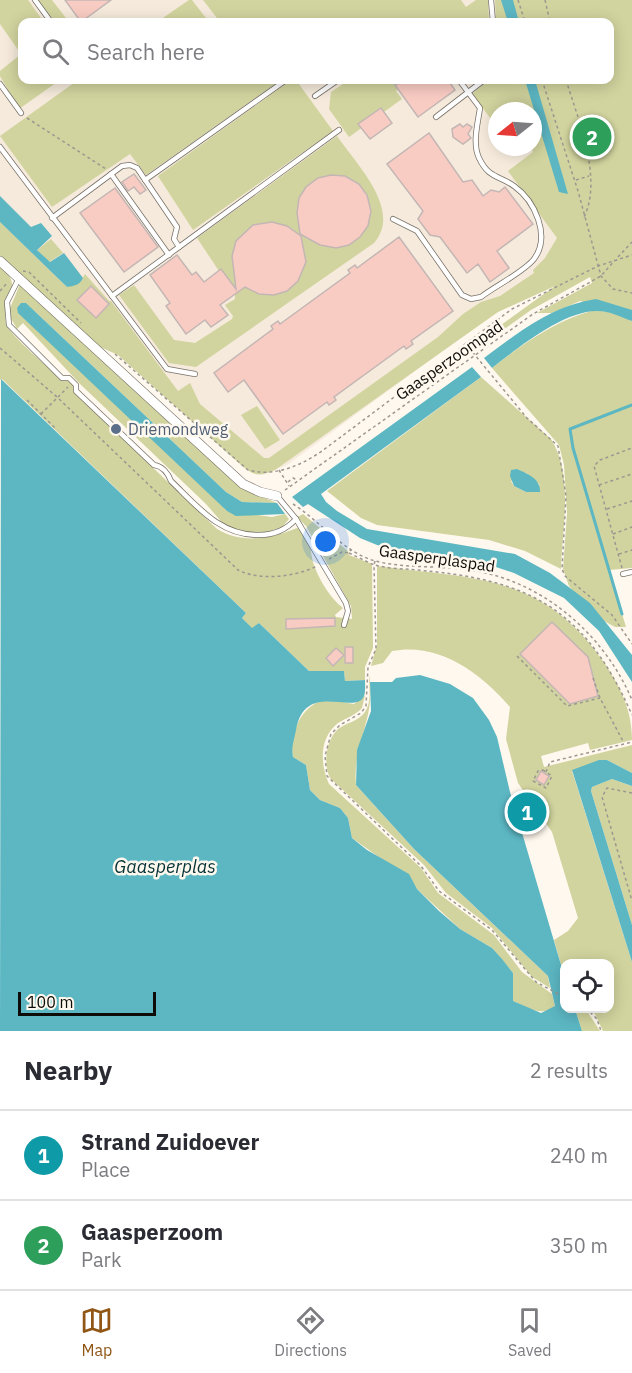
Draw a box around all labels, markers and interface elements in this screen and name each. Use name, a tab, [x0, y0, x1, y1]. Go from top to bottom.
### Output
search box	[18, 18, 614, 84]
icon: search	[39, 35, 72, 68]
text: Search here	[87, 37, 205, 66]
north arrow	[488, 102, 542, 156]
pin: 2	[572, 114, 612, 160]
street label: Gaasperzoompad	[392, 316, 506, 404]
place label: Driemondweg	[128, 419, 229, 439]
marker: Driemondweg	[109, 422, 123, 436]
your location	[311, 527, 340, 556]
street label: Gaasperplaspad	[378, 540, 496, 576]
pin: 1	[508, 790, 546, 834]
water label: Gaasperplas	[114, 855, 216, 878]
map controls	[560, 959, 614, 1013]
button: locate	[560, 959, 614, 1013]
scale bar	[18, 989, 156, 1016]
text: 100 m	[27, 992, 74, 1012]
text: Nearby	[24, 1053, 112, 1087]
text: 2 results	[530, 1057, 608, 1084]
text: Strand Zuidoever	[81, 1127, 259, 1156]
text: 1	[38, 1142, 50, 1169]
text: 240 m	[550, 1142, 608, 1169]
text: Place	[81, 1156, 130, 1183]
text: Gaasperzoom	[81, 1217, 223, 1246]
text: 2	[38, 1232, 50, 1259]
text: 350 m	[550, 1232, 608, 1259]
text: Park	[81, 1246, 121, 1273]
tab: Map	[80, 1304, 113, 1360]
tab: Directions	[274, 1304, 347, 1360]
tab: Saved	[508, 1304, 552, 1360]

